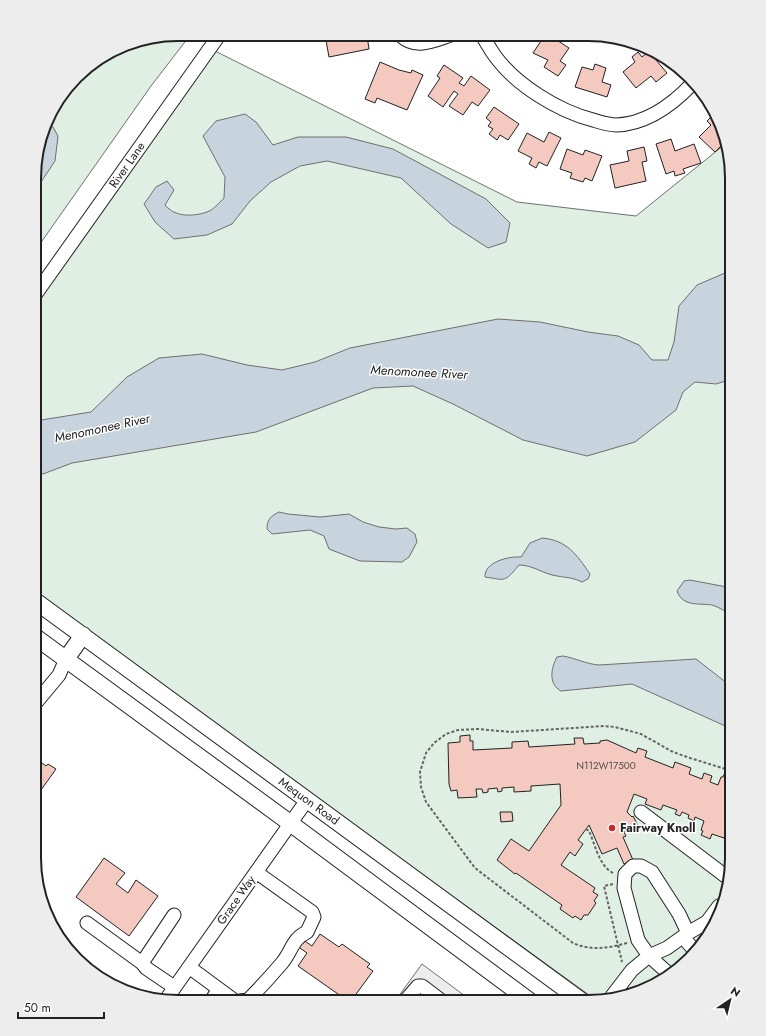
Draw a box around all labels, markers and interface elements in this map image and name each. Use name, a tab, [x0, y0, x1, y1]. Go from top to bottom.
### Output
street label: River Lane	[105, 138, 149, 192]
water label: Menomonee River	[370, 360, 469, 384]
water label: Menomonee River	[53, 408, 152, 447]
house number: N112W17500	[576, 758, 636, 773]
street label: Mequon Road	[275, 773, 343, 829]
place label: Fairway Knoll	[620, 819, 696, 837]
marker: Fairway Knoll	[607, 823, 617, 833]
street label: Grace Way	[212, 871, 260, 928]
north arrow	[710, 980, 750, 1020]
text: N	[728, 983, 744, 1001]
scale bar	[18, 994, 104, 1020]
text: 50 m	[24, 999, 51, 1017]

